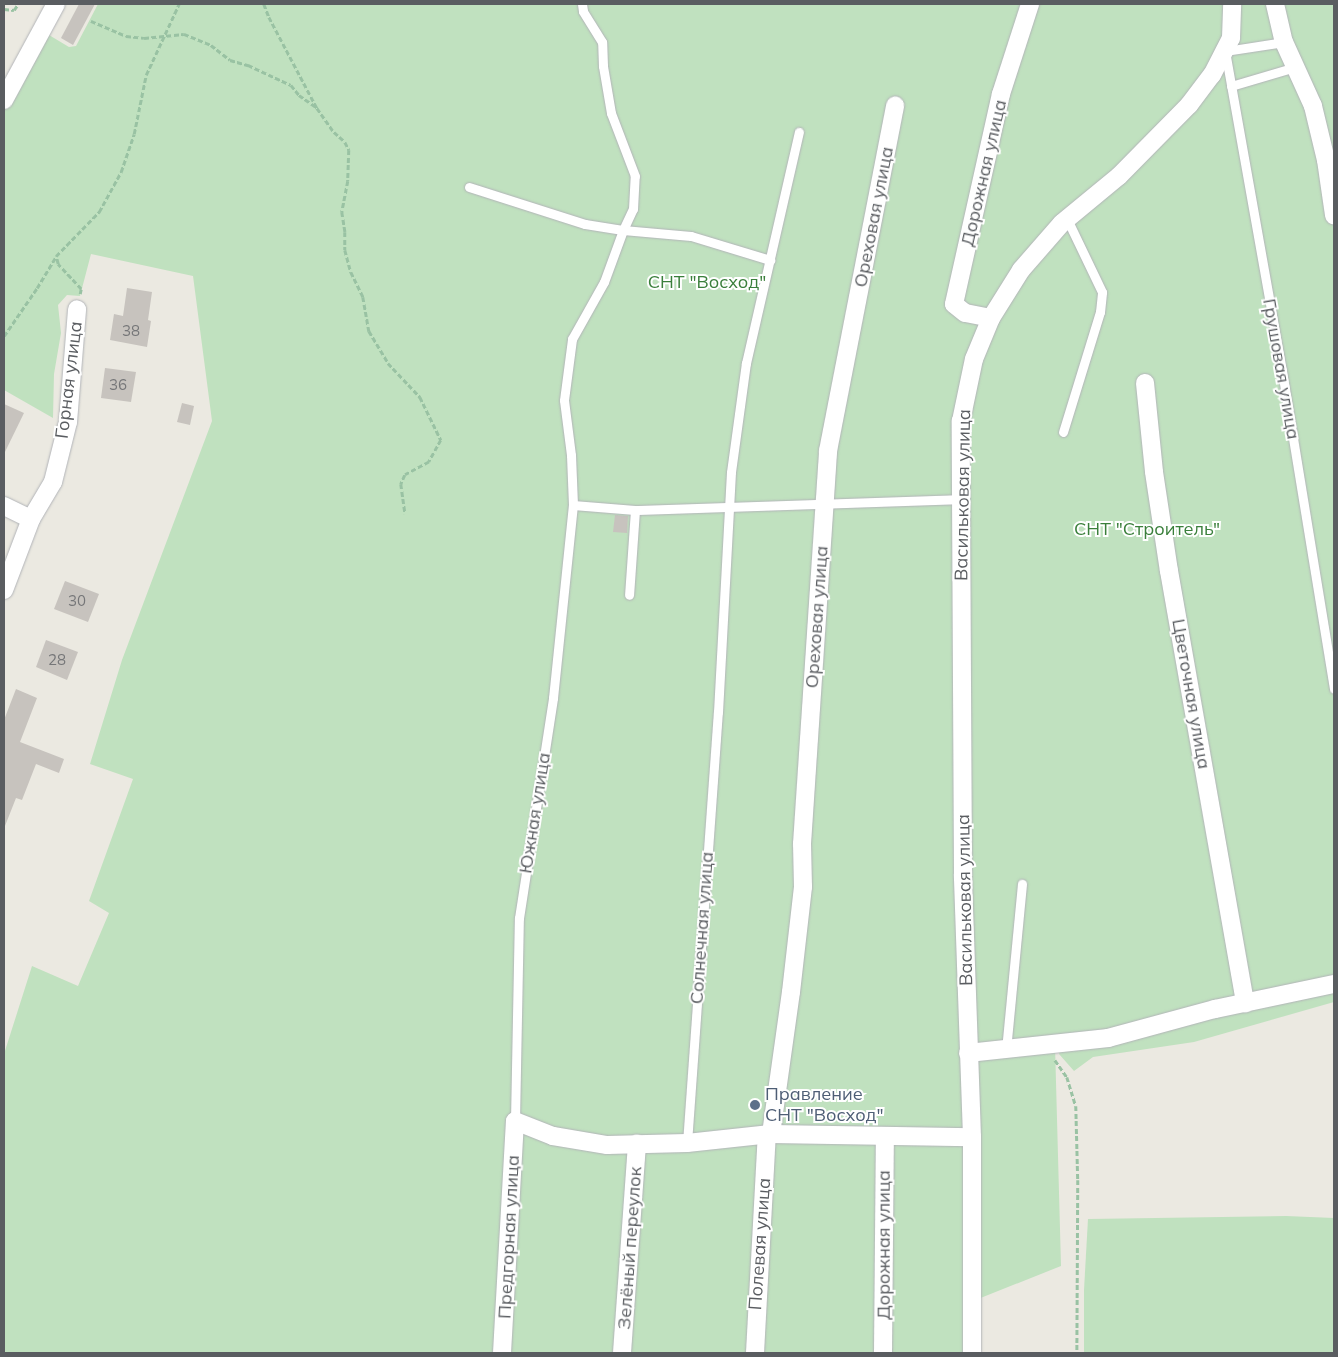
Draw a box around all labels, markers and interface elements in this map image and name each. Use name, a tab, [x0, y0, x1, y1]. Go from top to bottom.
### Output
street label: Дорожная улица	[957, 98, 1011, 248]
street label: Ореховая улица	[850, 145, 898, 289]
park label: СНТ "Восход"	[648, 271, 766, 293]
street label: Грушовая улица	[1258, 297, 1304, 441]
street label: Горная улица	[51, 320, 87, 440]
house number: 38	[122, 322, 140, 340]
house number: 36	[109, 376, 127, 394]
street label: Васильковая улица	[951, 409, 975, 581]
park label: СНТ "Строитель"	[1074, 518, 1220, 540]
street label: Ореховая улица	[801, 545, 833, 689]
house number: 30	[68, 592, 86, 610]
street label: Цветочная улица	[1167, 617, 1215, 771]
house number: 28	[48, 651, 66, 669]
street label: Южная улица	[515, 751, 555, 875]
street label: Васильковая улица	[953, 814, 977, 986]
street label: Солнечная улица	[686, 851, 718, 1005]
place label: Правление СНТ "Восход"	[765, 1084, 884, 1126]
marker: Правление СНТ "Восход"	[749, 1099, 761, 1111]
street label: Предгорная улица	[494, 1155, 524, 1319]
street label: Зелёный переулок	[614, 1166, 646, 1330]
street label: Дорожная улица	[873, 1170, 895, 1320]
street label: Полевая улица	[745, 1177, 775, 1311]

